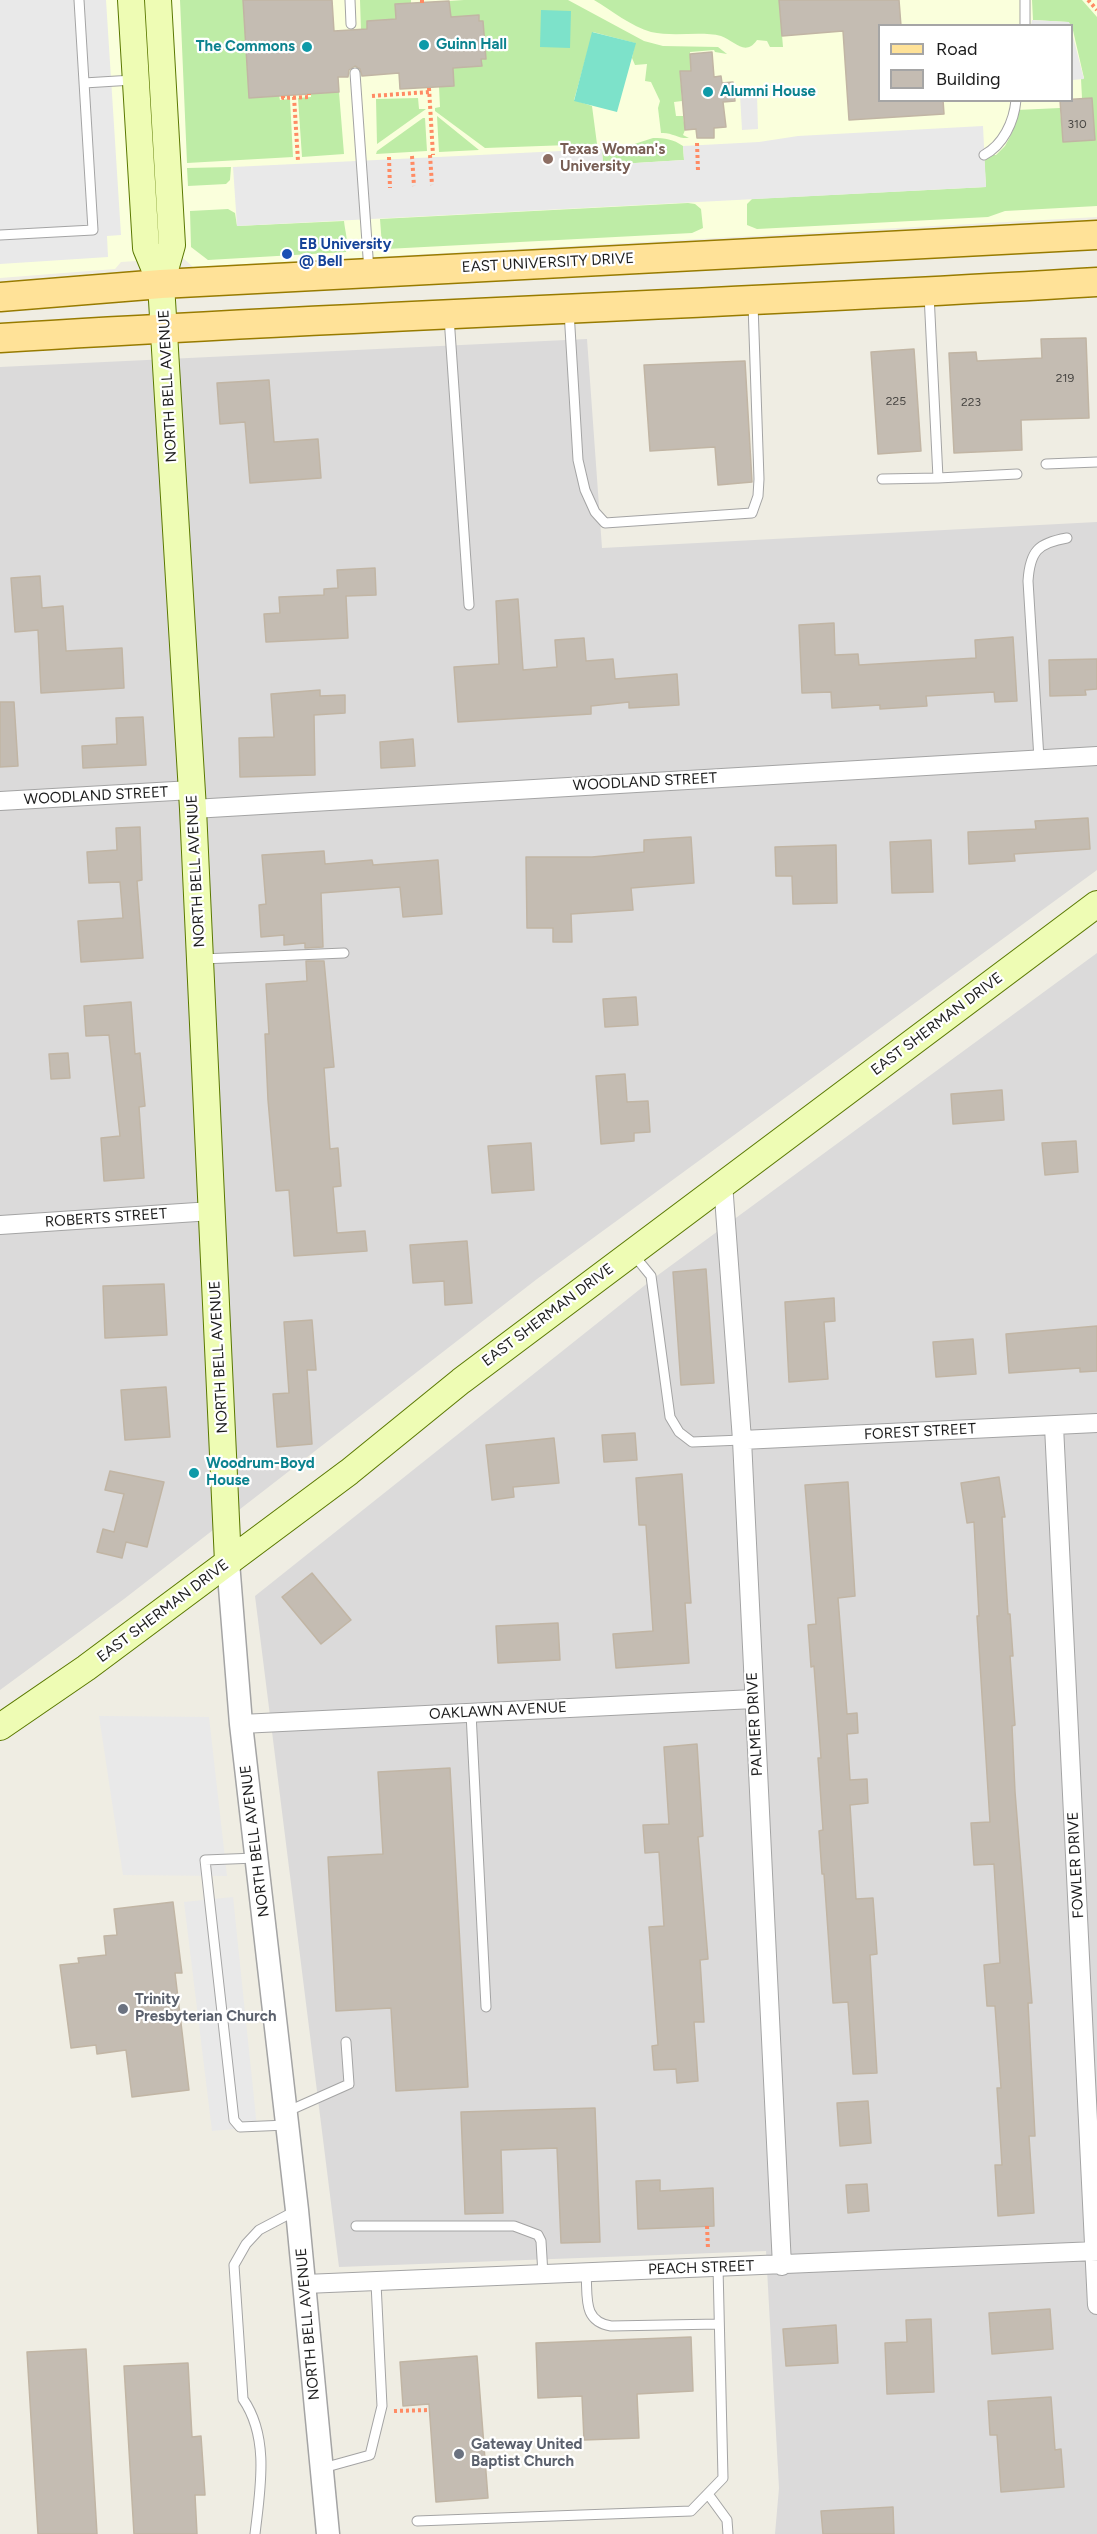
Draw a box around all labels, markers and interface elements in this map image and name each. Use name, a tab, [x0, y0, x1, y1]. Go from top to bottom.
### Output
legend	[878, 24, 1073, 102]
place label: Guinn Hall	[436, 36, 507, 54]
place label: The Commons	[196, 38, 295, 56]
marker: Guinn Hall	[417, 38, 431, 52]
text: Road	[936, 38, 977, 60]
marker: The Commons	[300, 40, 314, 54]
text: Building	[936, 68, 1001, 90]
place label: Alumni House	[720, 83, 816, 101]
marker: Alumni House	[701, 85, 715, 99]
house number: 310	[1067, 117, 1087, 131]
place label: Texas Woman's University	[560, 141, 665, 176]
marker: Texas Woman's University	[541, 152, 555, 166]
place label: EB University @ Bell	[299, 236, 391, 271]
marker: EB University @ Bell	[280, 247, 294, 261]
street label: EAST UNIVERSITY DRIVE	[461, 249, 635, 277]
street label: NORTH BELL AVENUE	[155, 309, 181, 463]
house number: 219	[1056, 371, 1074, 385]
house number: 225	[886, 394, 906, 408]
house number: 223	[961, 395, 981, 409]
street label: WOODLAND STREET	[572, 769, 718, 795]
street label: WOODLAND STREET	[23, 783, 169, 809]
street label: NORTH BELL AVENUE	[183, 794, 209, 948]
street label: EAST SHERMAN DRIVE	[868, 969, 1006, 1079]
street label: ROBERTS STREET	[44, 1205, 168, 1231]
street label: EAST SHERMAN DRIVE	[479, 1260, 617, 1370]
street label: NORTH BELL AVENUE	[206, 1280, 232, 1434]
street label: FOREST STREET	[864, 1420, 976, 1444]
place label: Woodrum-Boyd House	[206, 1455, 315, 1490]
marker: Woodrum-Boyd House	[187, 1466, 201, 1480]
street label: EAST SHERMAN DRIVE	[94, 1556, 232, 1666]
street label: PALMER DRIVE	[743, 1671, 767, 1777]
street label: OAKLAWN AVENUE	[429, 1698, 567, 1724]
street label: NORTH BELL AVENUE	[237, 1764, 273, 1918]
street label: FOWLER DRIVE	[1064, 1811, 1088, 1919]
place label: Trinity Presbyterian Church	[135, 1991, 277, 2026]
marker: Trinity Presbyterian Church	[116, 2002, 130, 2016]
street label: NORTH BELL AVENUE	[292, 2247, 324, 2401]
street label: PEACH STREET	[648, 2257, 754, 2279]
place label: Gateway United Baptist Church	[471, 2436, 582, 2471]
marker: Gateway United Baptist Church	[452, 2447, 466, 2461]

